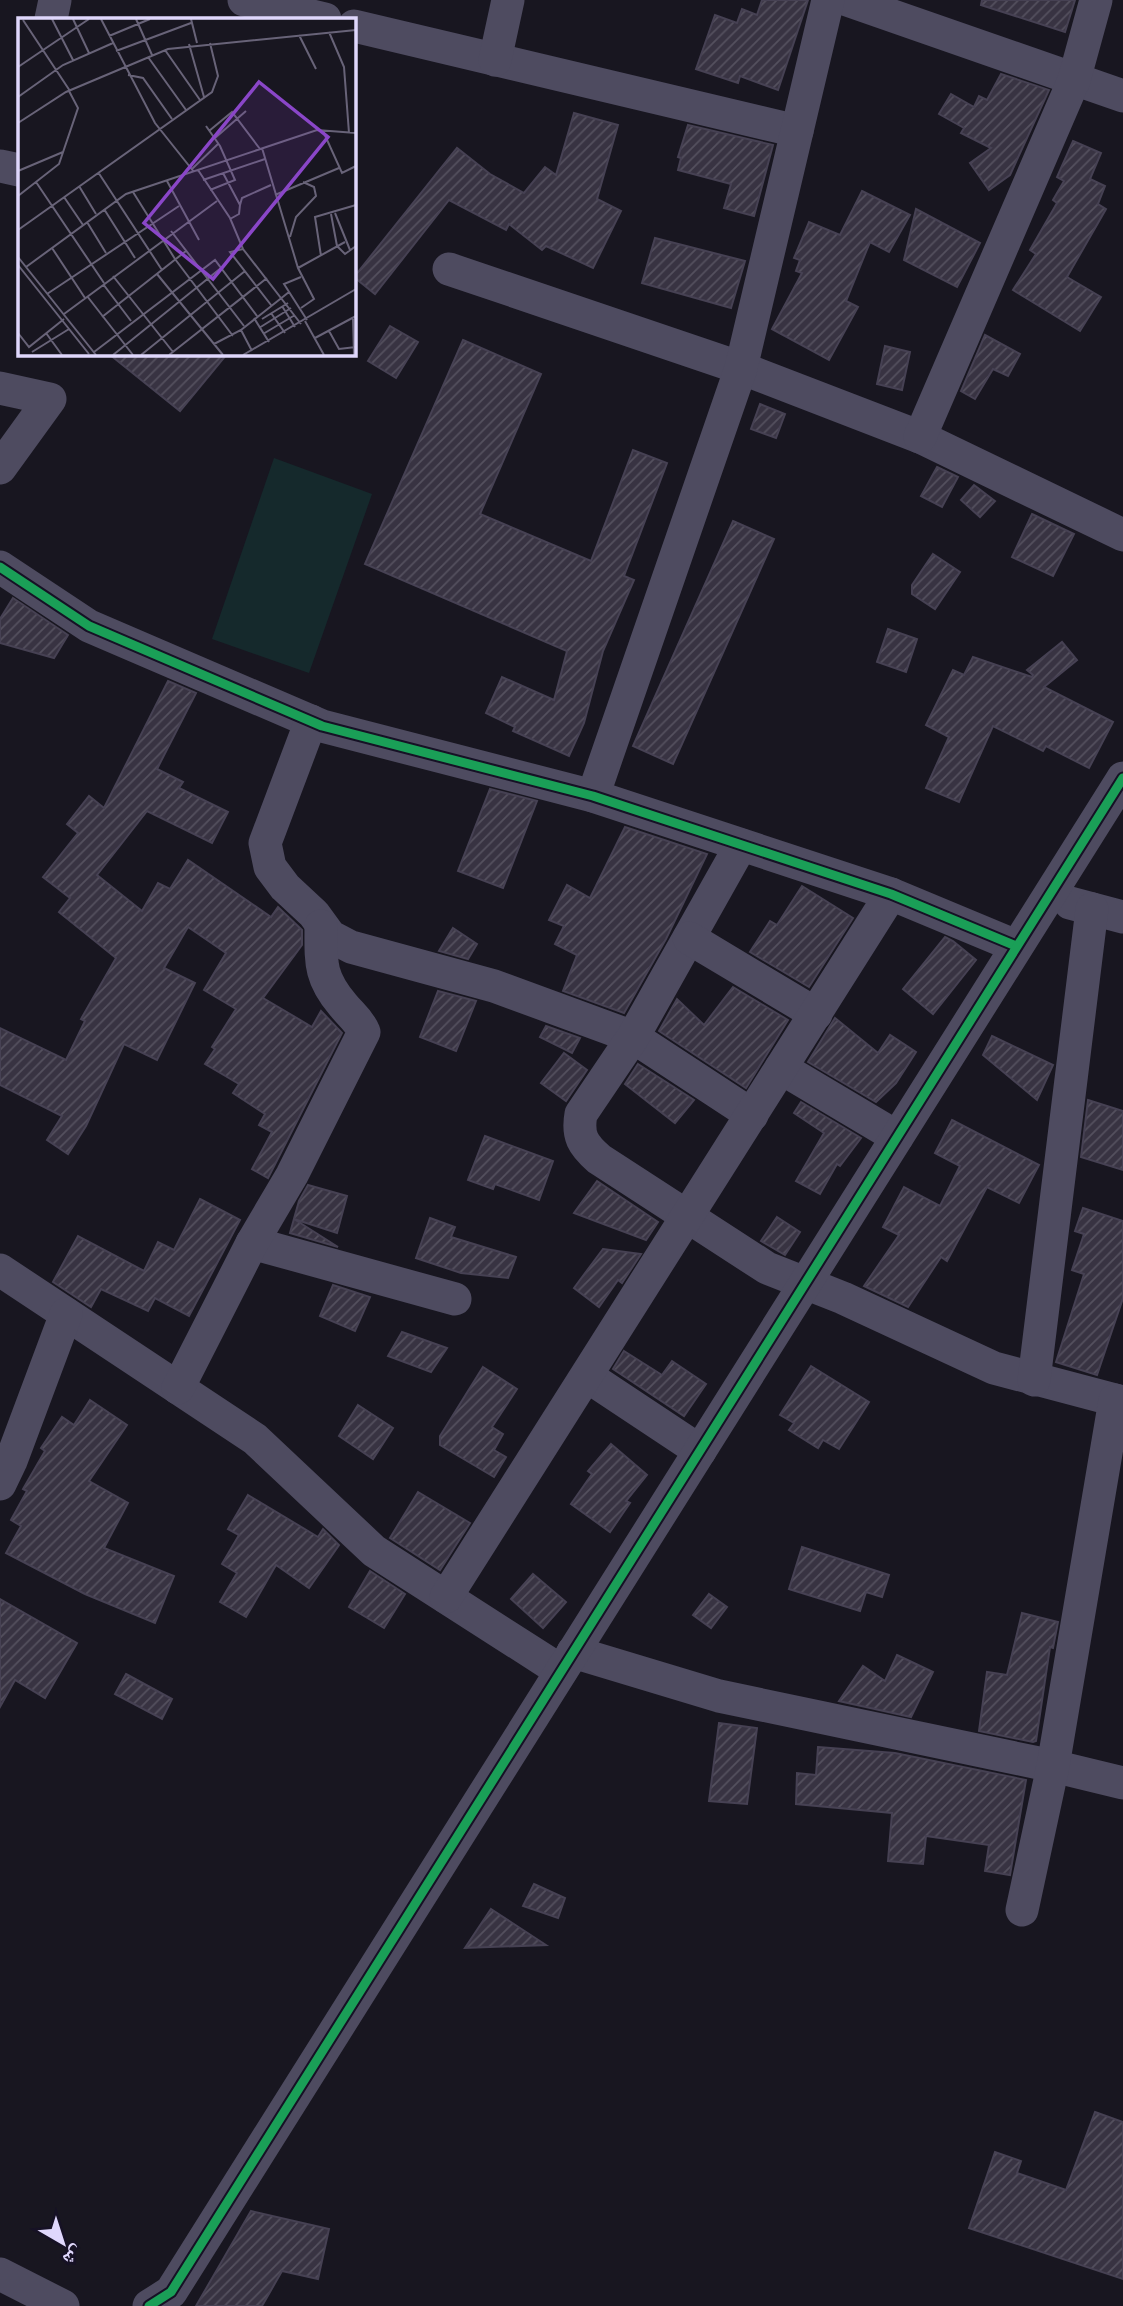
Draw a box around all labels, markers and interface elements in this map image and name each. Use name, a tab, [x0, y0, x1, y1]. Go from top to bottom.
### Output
inset map	[18, 18, 355, 355]
north arrow	[28, 2208, 98, 2278]
text: ش	[58, 2241, 88, 2271]

